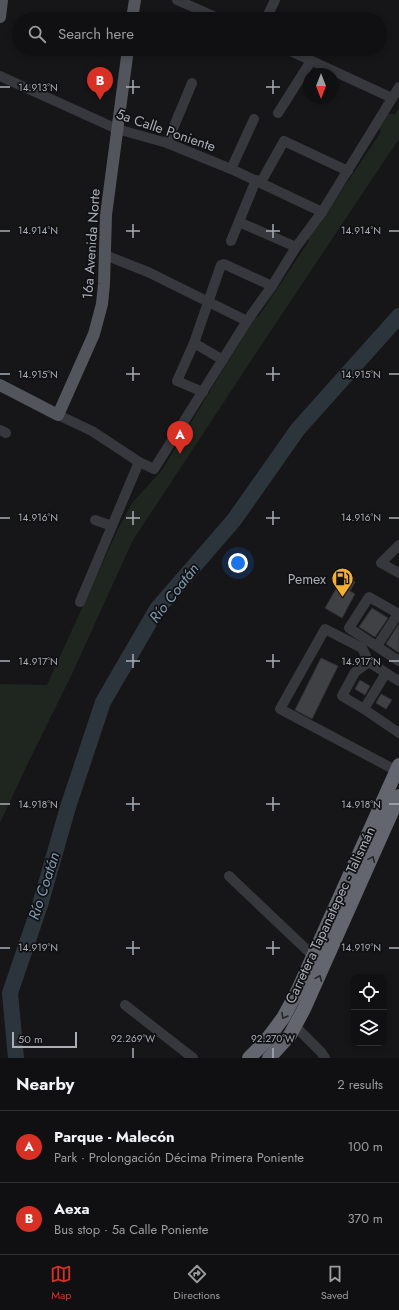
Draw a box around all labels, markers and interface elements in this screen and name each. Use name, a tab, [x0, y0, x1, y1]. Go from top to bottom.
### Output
search box	[12, 12, 387, 56]
icon: search	[26, 23, 48, 45]
text: Search here	[58, 23, 134, 45]
pin: B	[87, 67, 113, 100]
north arrow	[303, 68, 339, 104]
text: 14.913°N	[18, 80, 58, 95]
street label: 5a Calle Poniente	[114, 104, 218, 156]
street label: 16a Avenida Norte	[77, 188, 105, 300]
text: 14.914°N	[18, 223, 58, 238]
text: 14.914°N	[341, 223, 381, 238]
text: 14.915°N	[18, 367, 58, 382]
text: 14.915°N	[341, 367, 381, 382]
pin: A	[167, 421, 193, 454]
text: 14.916°N	[18, 510, 58, 525]
text: 14.916°N	[341, 510, 381, 525]
your location	[228, 553, 248, 573]
water label: Río Coatán	[144, 559, 204, 627]
fuel station icon: Pemex	[329, 566, 355, 599]
place label: Pemex	[288, 569, 326, 589]
text: 14.917°N	[18, 654, 58, 669]
text: 14.917°N	[341, 654, 381, 669]
text: 14.918°N	[18, 797, 58, 812]
text: 14.918°N	[341, 797, 381, 812]
street label: Carretera Tapanatepec - Talismán	[280, 823, 380, 1007]
water label: Río Coatán	[23, 849, 65, 923]
one-way arrow	[367, 856, 375, 863]
text: 14.919°N	[18, 940, 58, 955]
text: 14.919°N	[341, 940, 381, 955]
one-way arrow	[314, 974, 322, 981]
map controls	[351, 974, 387, 1046]
button: locate	[351, 974, 387, 1010]
button: layers	[351, 1010, 387, 1046]
one-way arrow	[281, 1012, 288, 1019]
scale bar	[12, 1030, 77, 1049]
text: 50 m	[18, 1031, 43, 1047]
text: 92.269°W	[111, 1031, 155, 1046]
text: 92.270°W	[251, 1031, 295, 1046]
text: Nearby	[16, 1072, 74, 1096]
text: 2 results	[337, 1075, 383, 1094]
text: Parque - Malecón	[54, 1126, 175, 1148]
text: A	[24, 1137, 34, 1156]
text: 100 m	[348, 1137, 383, 1156]
text: Park · Prolongación Décima Primera Poniente	[54, 1148, 304, 1167]
text: Aexa	[54, 1198, 89, 1220]
text: B	[25, 1209, 33, 1228]
text: 370 m	[347, 1209, 383, 1228]
text: Bus stop · 5a Calle Poniente	[54, 1220, 208, 1239]
tab: Map	[50, 1263, 72, 1303]
tab: Directions	[173, 1263, 220, 1303]
tab: Saved	[321, 1263, 349, 1303]

